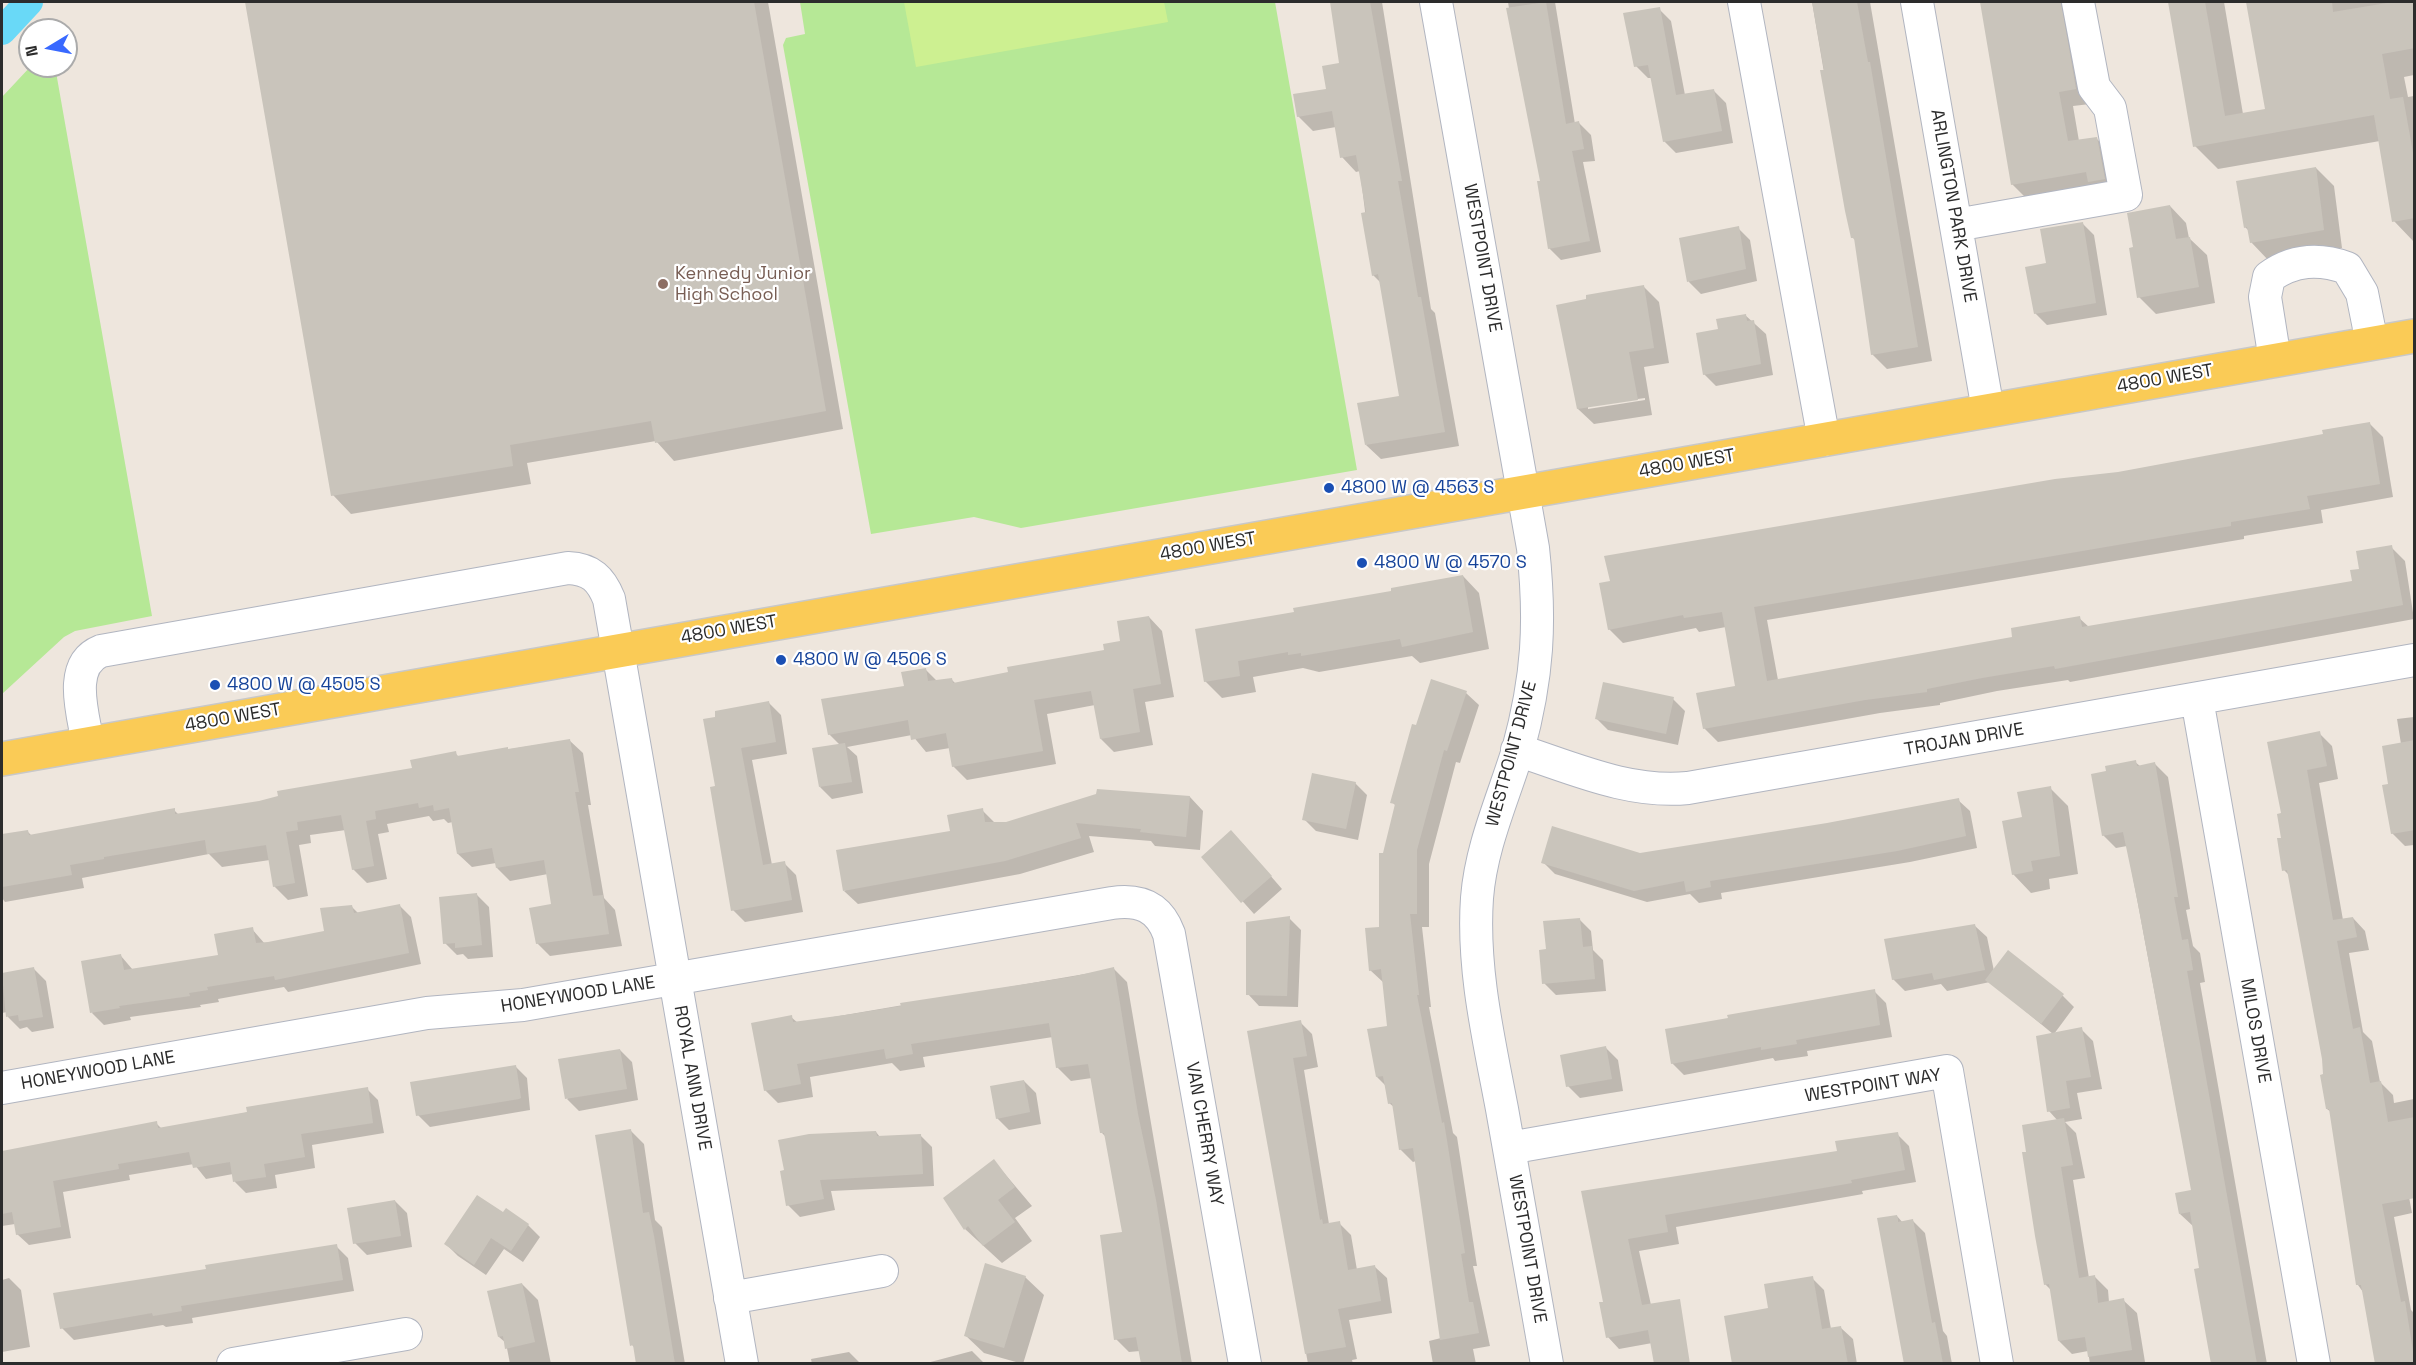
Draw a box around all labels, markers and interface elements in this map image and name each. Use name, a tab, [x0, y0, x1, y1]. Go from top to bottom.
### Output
north arrow	[18, 18, 78, 78]
text: N	[20, 44, 43, 58]
street label: ARLINGTON PARK DRIVE	[1925, 108, 1981, 304]
street label: WESTPOINT DRIVE	[1458, 182, 1506, 334]
place label: Kennedy Junior High School	[675, 263, 811, 306]
marker: Kennedy Junior High School	[656, 277, 670, 291]
street label: 4800 WEST	[2115, 360, 2215, 398]
street label: 4800 WEST	[1637, 445, 1737, 483]
place label: 4800 W @ 4563 S	[1341, 477, 1494, 499]
marker: 4800 W @ 4563 S	[1322, 481, 1336, 495]
street label: 4800 WEST	[1158, 528, 1258, 566]
place label: 4800 W @ 4570 S	[1374, 552, 1527, 574]
marker: 4800 W @ 4570 S	[1355, 556, 1369, 570]
street label: 4800 WEST	[679, 611, 779, 649]
place label: 4800 W @ 4506 S	[793, 649, 947, 671]
marker: 4800 W @ 4506 S	[774, 653, 788, 667]
place label: 4800 W @ 4505 S	[227, 674, 381, 696]
marker: 4800 W @ 4505 S	[208, 678, 222, 692]
street label: WESTPOINT DRIVE	[1482, 679, 1542, 829]
street label: 4800 WEST	[183, 699, 283, 737]
street label: TROJAN DRIVE	[1903, 719, 2025, 761]
street label: HONEYWOOD LANE	[499, 972, 657, 1018]
street label: MILOS DRIVE	[2235, 977, 2275, 1085]
street label: ROYAL ANN DRIVE	[669, 1004, 715, 1152]
street label: HONEYWOOD LANE	[19, 1047, 177, 1095]
street label: VAN CHERRY WAY	[1181, 1060, 1227, 1208]
street label: WESTPOINT WAY	[1803, 1065, 1943, 1107]
street label: WESTPOINT DRIVE	[1503, 1173, 1551, 1325]

